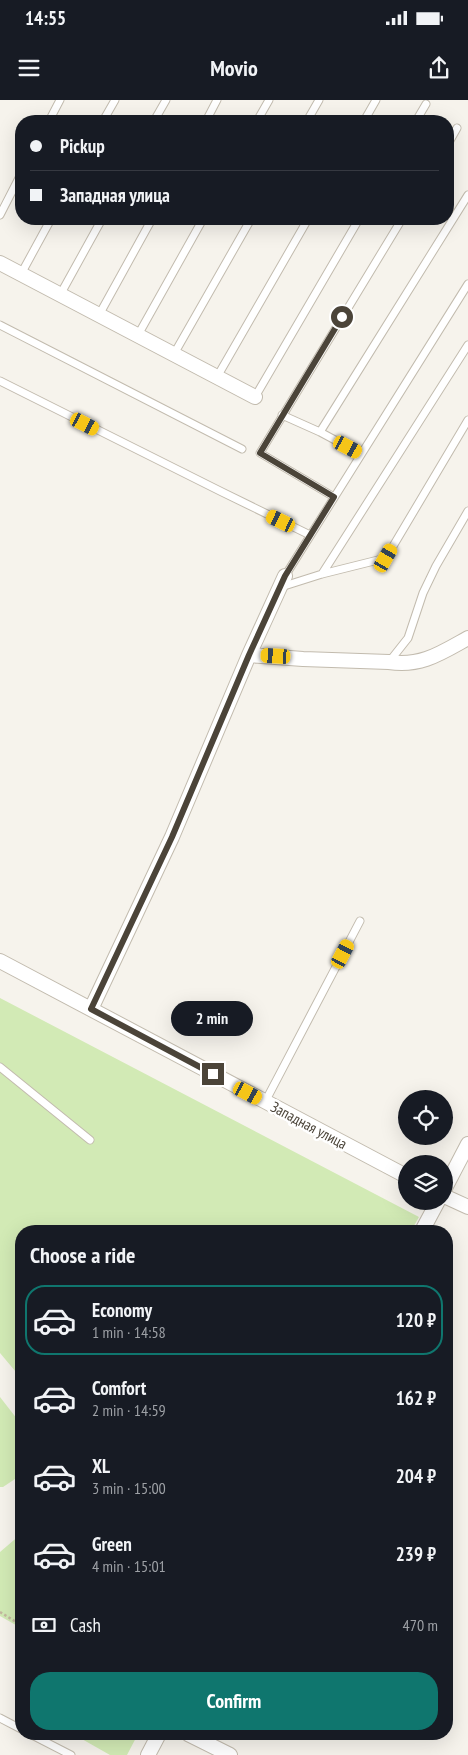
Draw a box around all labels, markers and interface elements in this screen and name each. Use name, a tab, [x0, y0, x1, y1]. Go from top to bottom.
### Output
text: 14:55	[25, 6, 66, 30]
icon: menu	[15, 54, 43, 82]
text: Movio	[210, 54, 258, 82]
icon: share	[425, 54, 453, 82]
text: Pickup	[60, 134, 105, 158]
text: Западная улица	[60, 183, 170, 207]
route start	[331, 306, 353, 328]
car	[68, 411, 101, 437]
car	[331, 433, 364, 461]
car	[264, 508, 297, 534]
car	[372, 541, 399, 575]
car	[260, 648, 291, 664]
car	[329, 937, 356, 971]
callout: 2 min	[172, 1002, 254, 1036]
text: 2 min	[196, 1008, 228, 1028]
route end	[202, 1063, 224, 1085]
car	[231, 1079, 264, 1107]
map controls	[398, 1090, 453, 1210]
button: locate	[398, 1090, 453, 1145]
street label: Западная улица	[268, 1097, 350, 1153]
button: layers	[398, 1155, 453, 1210]
text: Choose a ride	[30, 1241, 135, 1269]
icon: car	[32, 1298, 77, 1343]
text: Economy	[92, 1298, 152, 1322]
text: 120 ₽	[396, 1308, 436, 1332]
text: 1 min · 14:58	[92, 1322, 166, 1342]
icon: car	[32, 1376, 77, 1421]
text: Comfort	[92, 1376, 146, 1400]
text: 162 ₽	[396, 1386, 436, 1410]
text: 2 min · 14:59	[92, 1400, 166, 1420]
icon: car	[32, 1454, 77, 1499]
text: XL	[92, 1454, 110, 1478]
text: 204 ₽	[396, 1464, 436, 1488]
text: 3 min · 15:00	[92, 1478, 166, 1498]
icon: car	[32, 1532, 77, 1577]
text: Green	[92, 1532, 132, 1556]
text: 239 ₽	[396, 1542, 436, 1566]
text: 4 min · 15:01	[92, 1556, 166, 1576]
icon: cash	[30, 1611, 58, 1639]
text: Cash	[70, 1613, 101, 1637]
text: 470 m	[403, 1615, 438, 1635]
button: Confirm	[30, 1672, 438, 1730]

